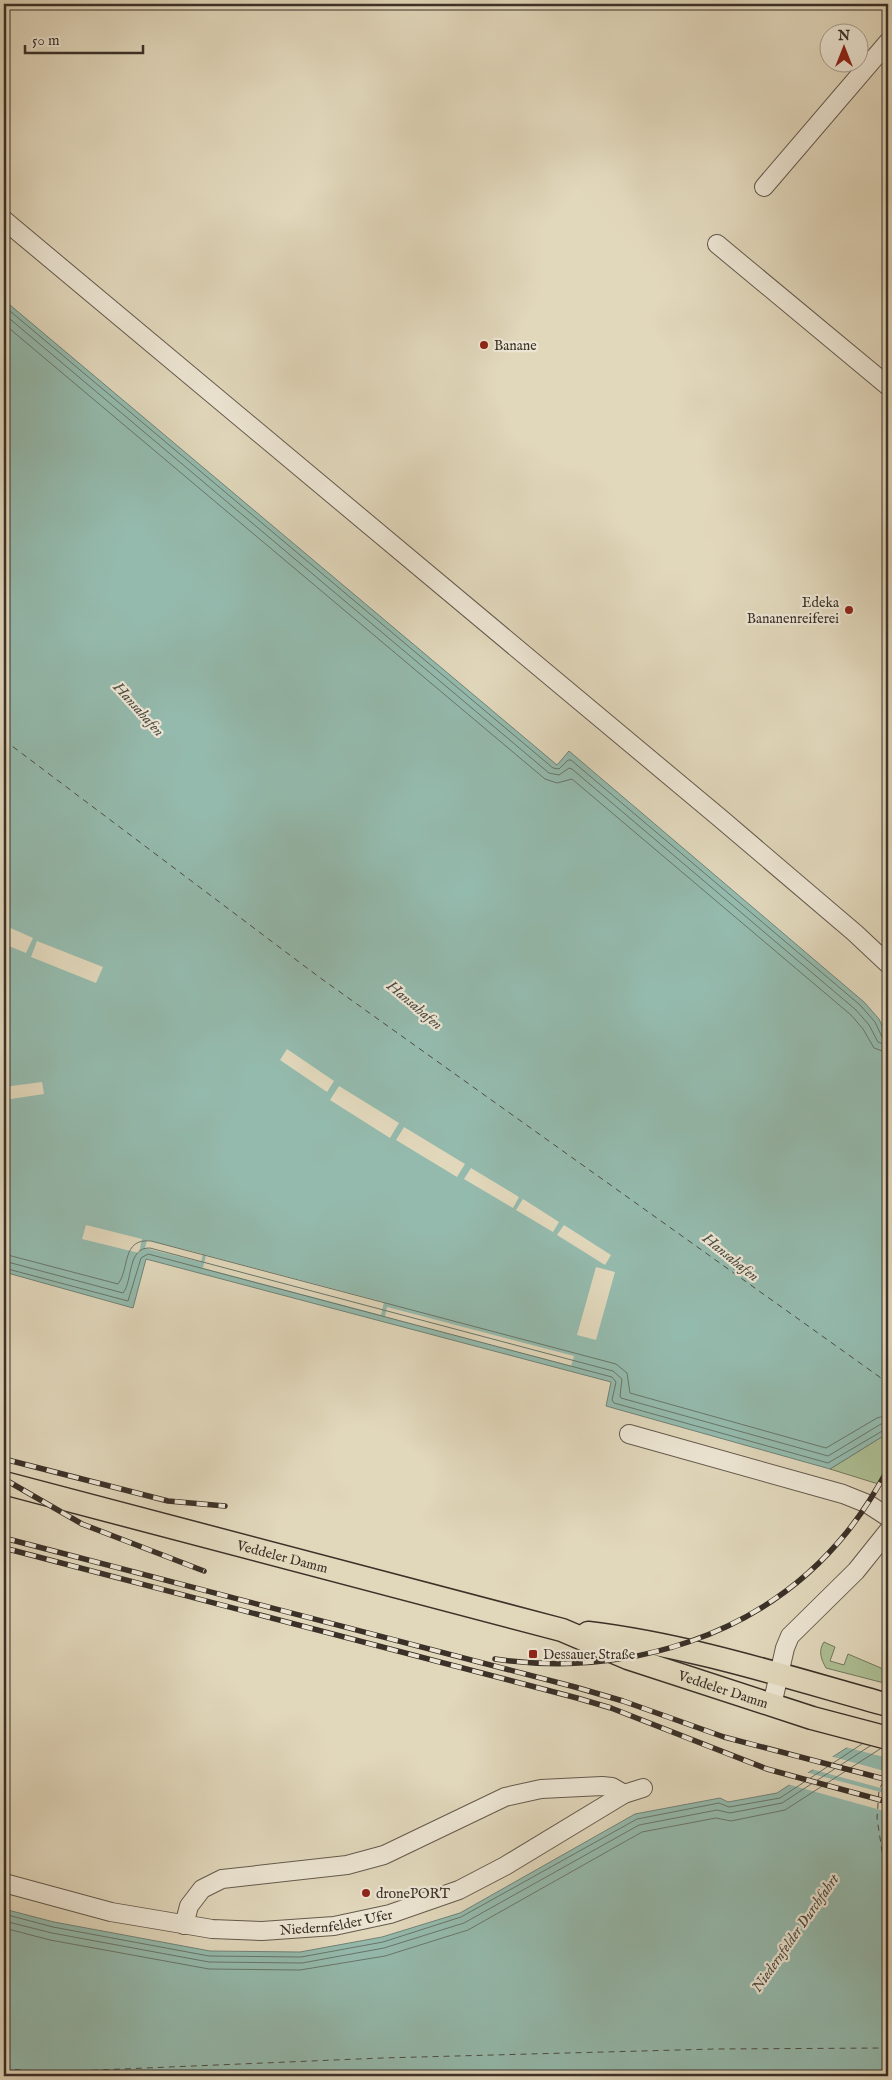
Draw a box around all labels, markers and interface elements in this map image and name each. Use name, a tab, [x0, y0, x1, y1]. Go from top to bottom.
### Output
scale bar	[25, 22, 142, 54]
north arrow	[820, 22, 870, 72]
text: N	[837, 27, 850, 45]
text: 50 m	[32, 31, 60, 50]
place label: Banane	[494, 337, 537, 355]
marker: Banane	[478, 339, 490, 351]
place label: Edeka Bananenreiferei	[747, 594, 840, 628]
marker: Edeka Bananenreiferei	[843, 604, 855, 616]
water label: Hansahafen	[108, 677, 168, 741]
water label: Hansahafen	[382, 976, 446, 1034]
water label: Hansahafen	[698, 1228, 763, 1286]
street label: Veddeler Damm	[234, 1536, 330, 1578]
place label: Dessauer Straße	[543, 1646, 636, 1664]
marker: Dessauer Straße	[527, 1648, 539, 1660]
street label: Veddeler Damm	[675, 1667, 770, 1713]
water label: Niedernfelder Durchfahrt	[748, 1870, 844, 1996]
place label: dronePORT	[376, 1885, 451, 1903]
marker: dronePORT	[360, 1887, 372, 1899]
street label: Niedernfelder Ufer	[279, 1906, 394, 1940]

